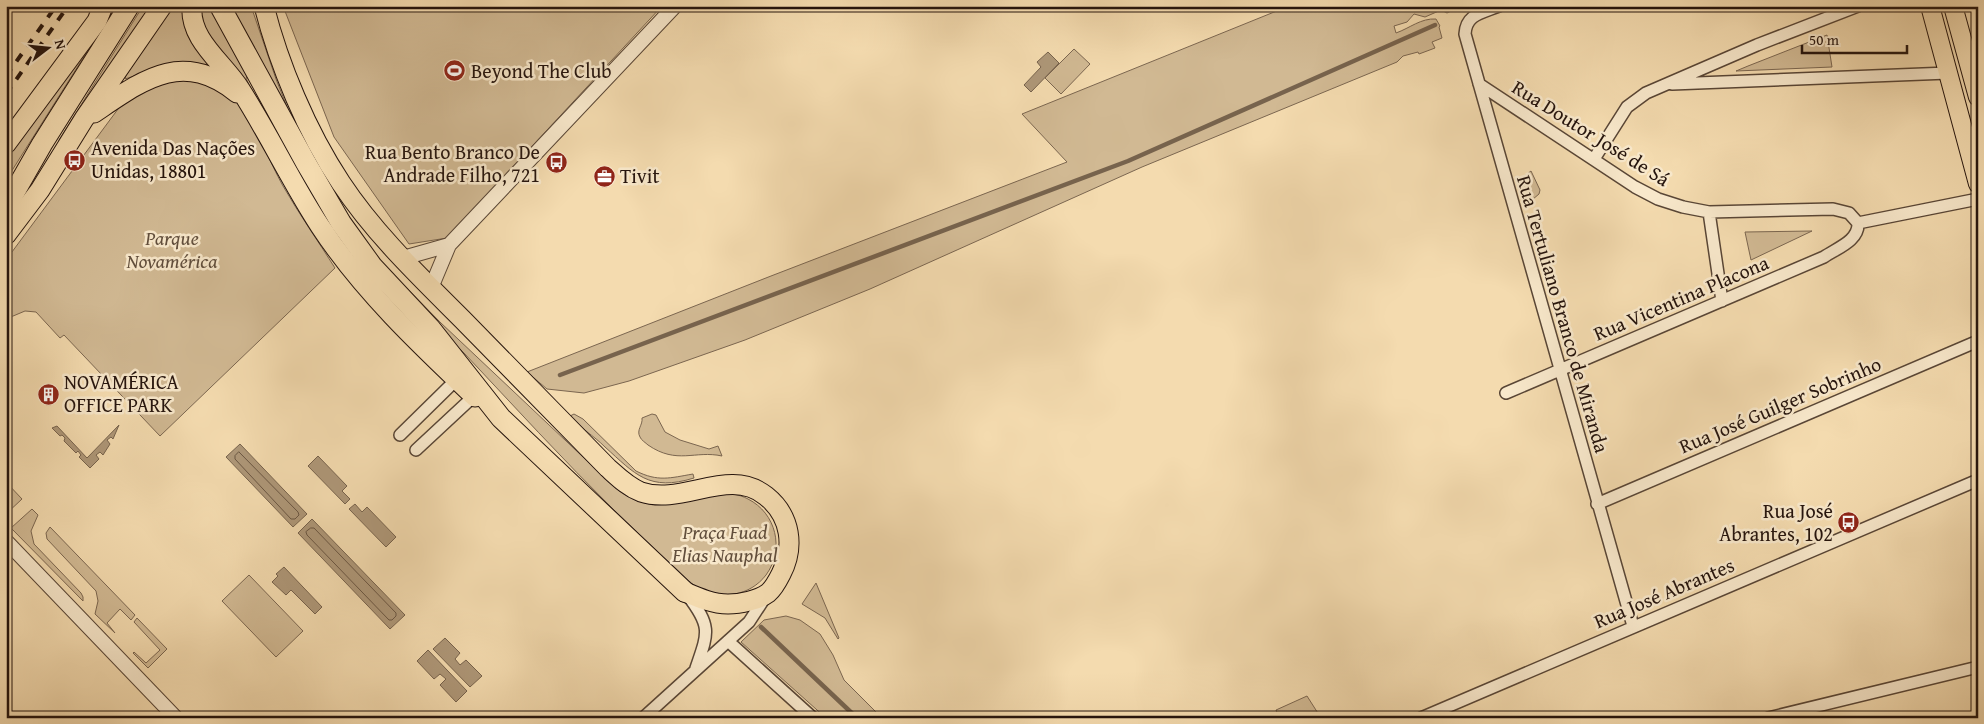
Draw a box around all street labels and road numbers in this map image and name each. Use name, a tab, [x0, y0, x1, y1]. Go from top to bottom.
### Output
street label: Rua Doutor José de Sá	[1507, 72, 1676, 193]
street label: Rua Tertuliano Branco de Miranda	[1510, 172, 1617, 457]
street label: Rua Vicentina Placona	[1589, 247, 1773, 348]
street label: Rua José Guilger Sobrinho	[1674, 349, 1885, 460]
street label: Rua José Abrantes	[1589, 550, 1739, 635]

